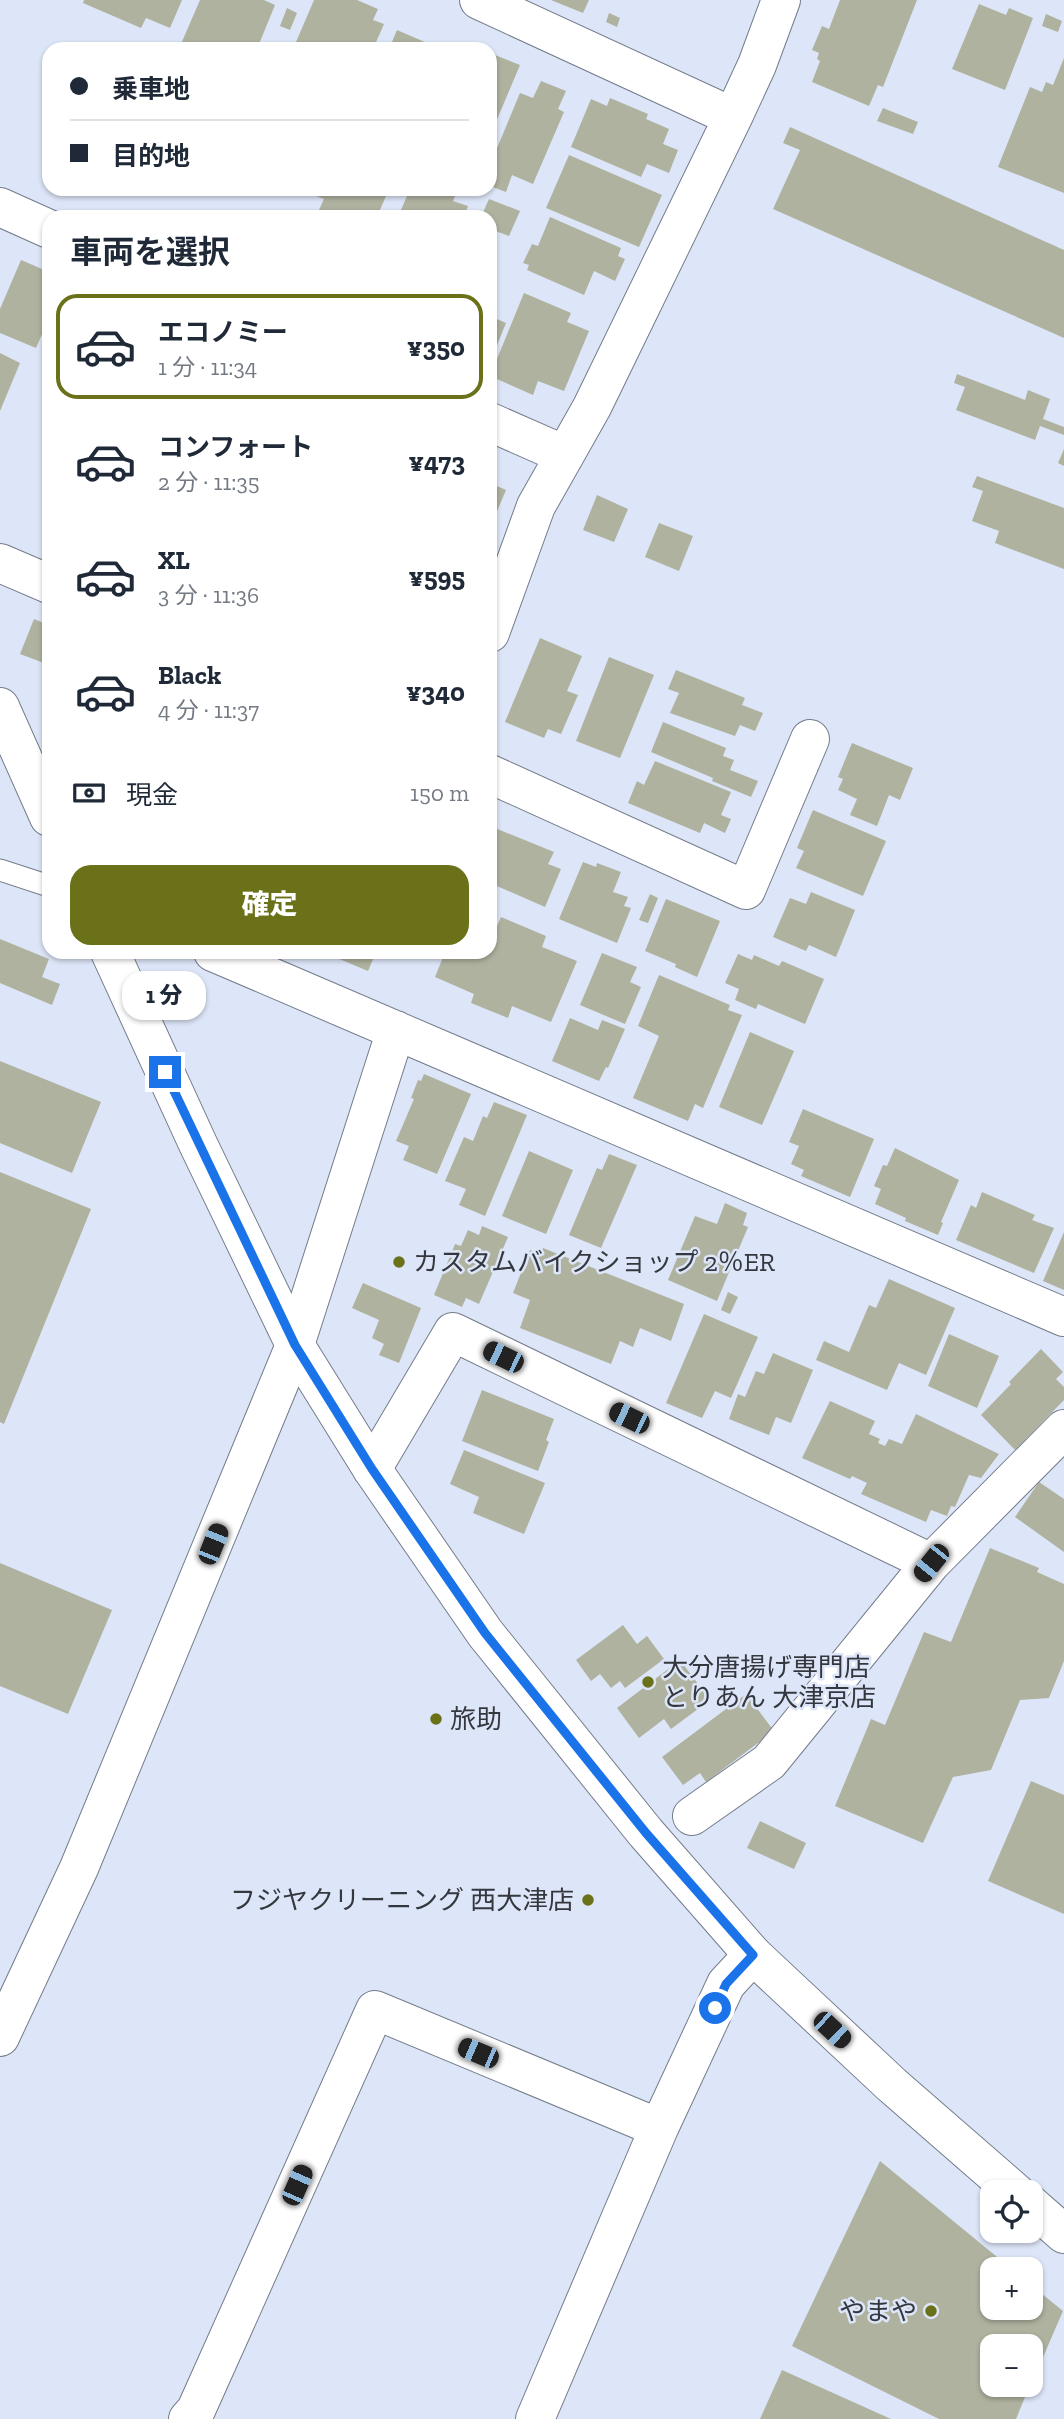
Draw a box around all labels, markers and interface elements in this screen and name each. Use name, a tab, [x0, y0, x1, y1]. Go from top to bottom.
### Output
text: 乗車地	[112, 73, 190, 105]
text: 目的地	[112, 140, 190, 172]
text: 車両を選択	[70, 233, 230, 271]
icon: car	[74, 315, 137, 378]
text: エコノミー	[158, 316, 288, 348]
text: ¥350	[407, 331, 465, 363]
text: 1 分 · 11:34	[158, 353, 257, 381]
icon: car	[74, 430, 137, 493]
text: コンフォート	[158, 431, 313, 463]
text: ¥473	[409, 446, 465, 478]
text: 2 分 · 11:35	[158, 468, 259, 496]
text: XL	[158, 544, 190, 576]
icon: car	[74, 545, 137, 608]
text: ¥595	[408, 561, 465, 593]
text: 3 分 · 11:36	[158, 581, 259, 609]
text: Black	[158, 659, 221, 691]
icon: car	[74, 660, 137, 723]
text: ¥340	[406, 676, 465, 708]
text: 4 分 · 11:37	[158, 696, 259, 724]
icon: cash	[70, 774, 108, 812]
text: 現金	[126, 779, 178, 811]
text: 150 m	[410, 779, 469, 807]
button: 確定	[70, 865, 469, 945]
callout: 1 分	[123, 970, 207, 1020]
text: 1 分	[146, 981, 182, 1009]
route end	[149, 1056, 181, 1088]
place label: カスタムバイクショップ 2％ER	[413, 1246, 775, 1278]
marker: カスタムバイクショップ 2％ER	[391, 1254, 407, 1270]
car	[480, 1338, 527, 1376]
car	[606, 1399, 653, 1437]
car	[196, 1521, 231, 1567]
car	[910, 1540, 953, 1586]
place label: 大分唐揚げ専門店 とりあん 大津京店	[662, 1651, 876, 1713]
marker: 大分唐揚げ専門店 とりあん 大津京店	[640, 1674, 656, 1690]
place label: 旅助	[450, 1703, 502, 1735]
marker: 旅助	[428, 1711, 444, 1727]
place label: フジヤクリーニング 西大津店	[230, 1884, 574, 1916]
marker: フジヤクリーニング 西大津店	[580, 1892, 596, 1908]
route start	[699, 1992, 731, 2024]
car	[810, 2008, 855, 2052]
car	[455, 2035, 502, 2071]
car	[279, 2162, 316, 2208]
map controls	[980, 2180, 1043, 2397]
button: locate	[980, 2180, 1043, 2243]
button: +	[980, 2257, 1043, 2320]
place label: やまや	[839, 2295, 917, 2327]
marker: やまや	[923, 2303, 939, 2319]
button: −	[980, 2334, 1043, 2397]

